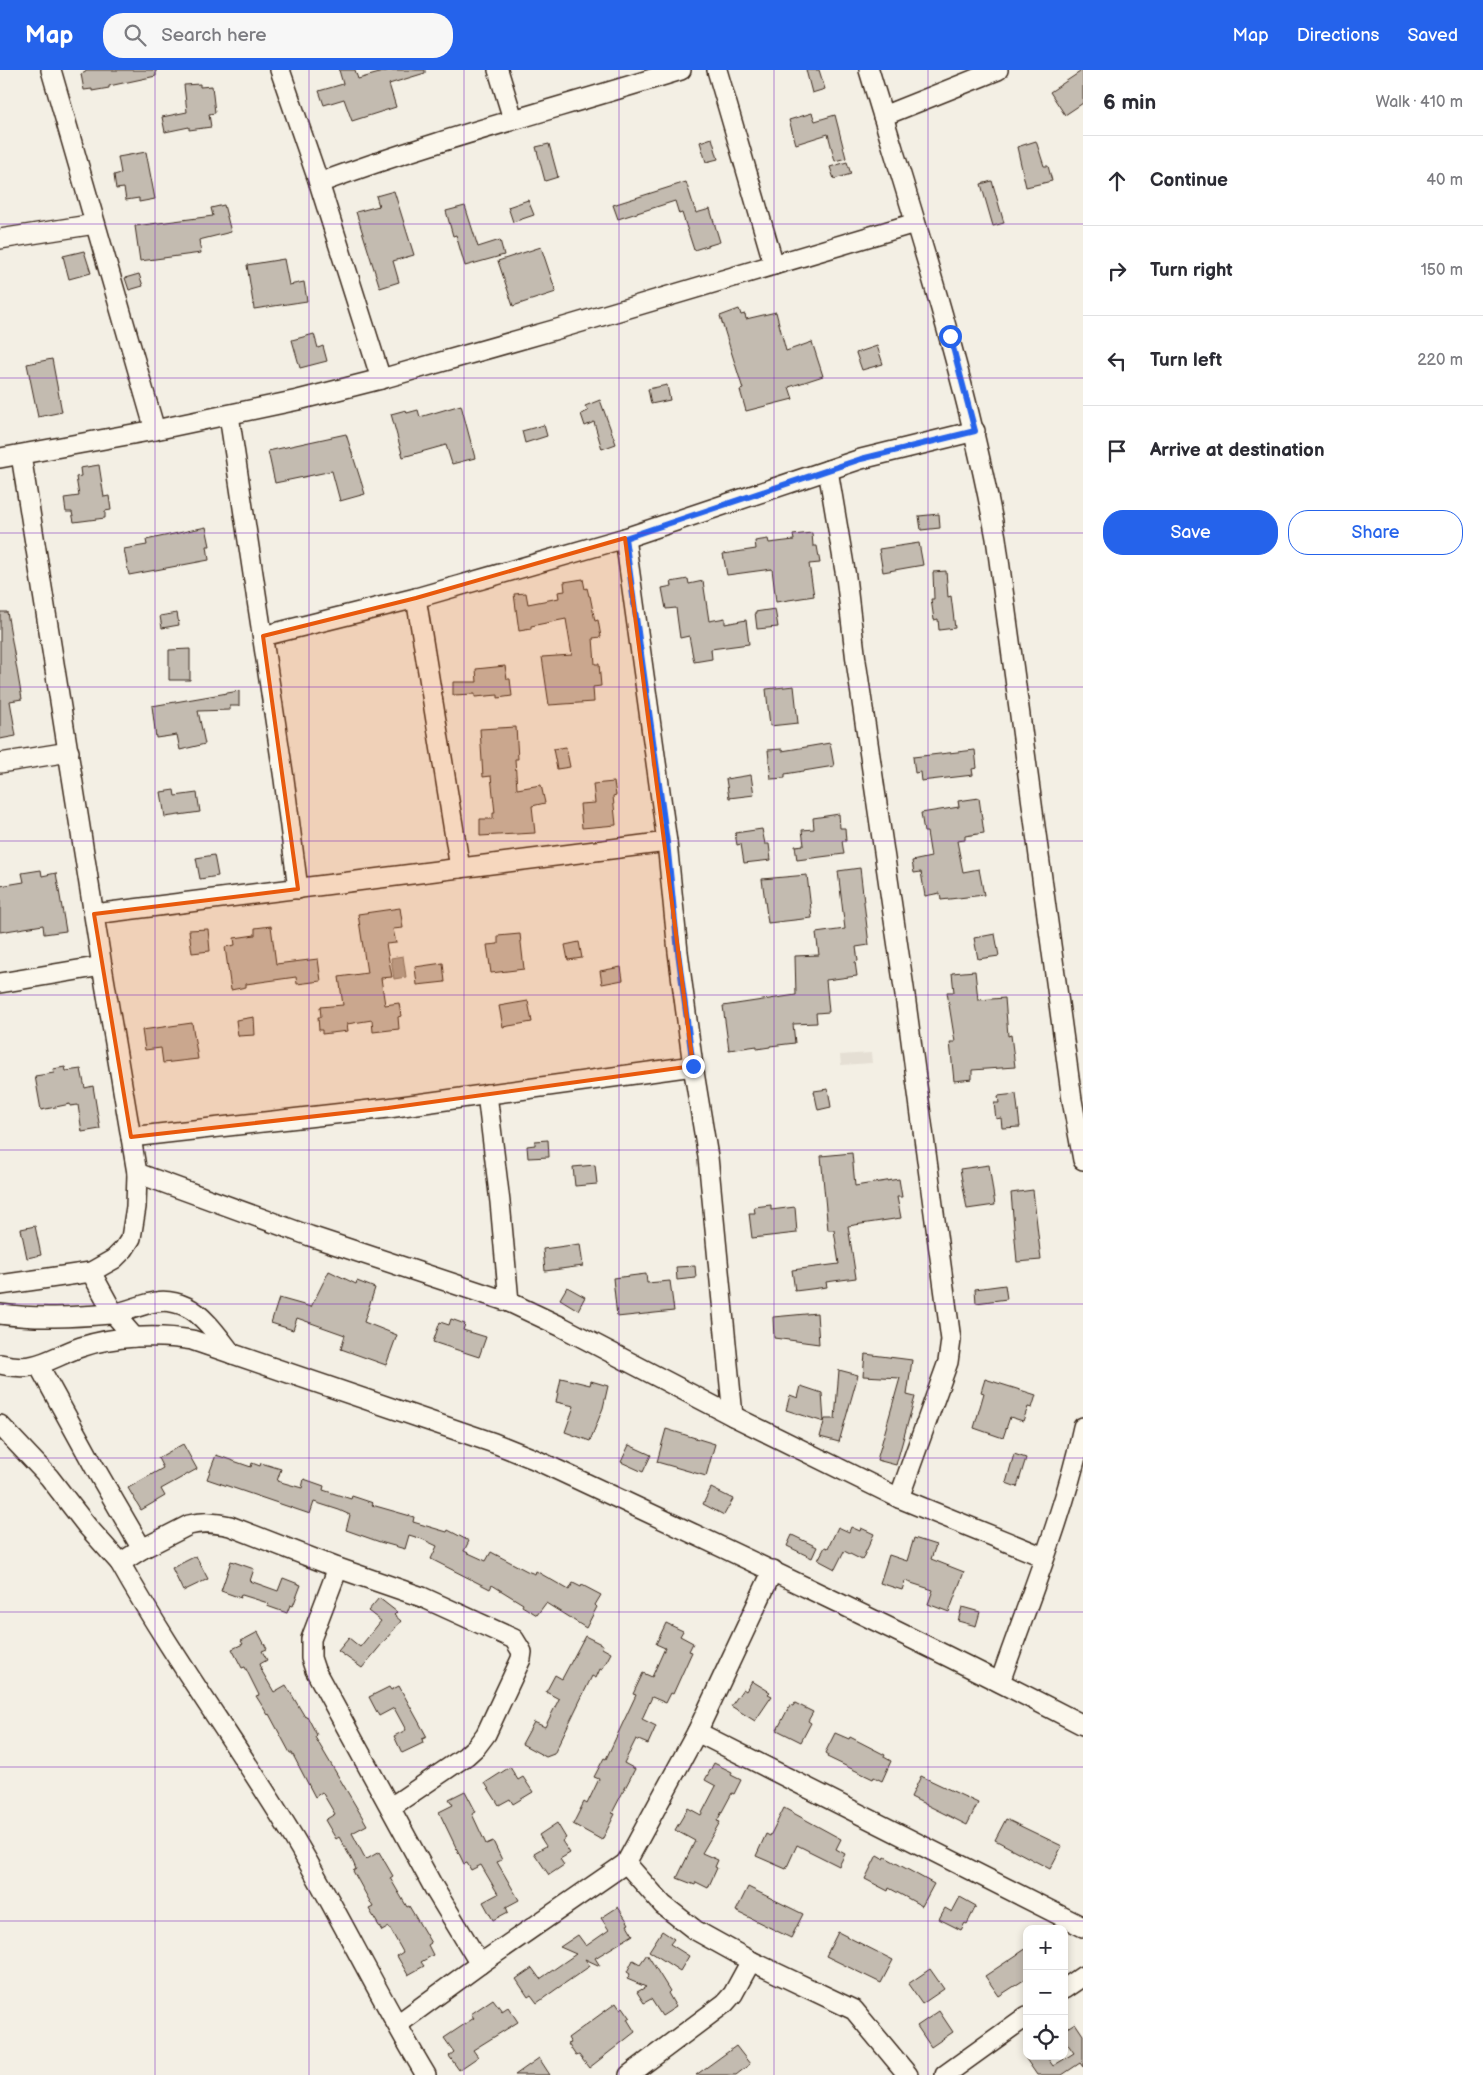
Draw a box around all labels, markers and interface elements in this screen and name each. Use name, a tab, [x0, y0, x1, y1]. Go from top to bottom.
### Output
search box	[103, 13, 453, 58]
text: Map	[25, 21, 73, 50]
icon: search	[121, 21, 149, 49]
text: Search here	[161, 24, 267, 47]
text: Map	[1233, 25, 1269, 46]
text: Directions	[1297, 25, 1379, 46]
text: Saved	[1407, 25, 1458, 46]
text: 6 min	[1103, 90, 1156, 115]
text: Walk · 410 m	[1376, 93, 1463, 112]
icon: ahead	[1103, 167, 1131, 195]
text: Continue	[1150, 169, 1228, 192]
text: 40 m	[1426, 171, 1463, 190]
icon: right	[1103, 257, 1131, 285]
text: Turn right	[1150, 259, 1233, 282]
text: 150 m	[1421, 261, 1463, 280]
route start	[939, 325, 962, 348]
icon: left	[1103, 347, 1131, 375]
text: Turn left	[1150, 349, 1222, 372]
text: 220 m	[1417, 351, 1463, 370]
icon: arrive	[1103, 437, 1131, 465]
text: Arrive at destination	[1150, 439, 1325, 462]
button: Save	[1103, 510, 1278, 555]
button: Share	[1288, 510, 1463, 555]
route end	[682, 1055, 705, 1078]
map controls	[1023, 1925, 1068, 2060]
button: +	[1023, 1925, 1068, 1970]
button: −	[1023, 1970, 1068, 2015]
button: locate	[1023, 2015, 1068, 2060]

